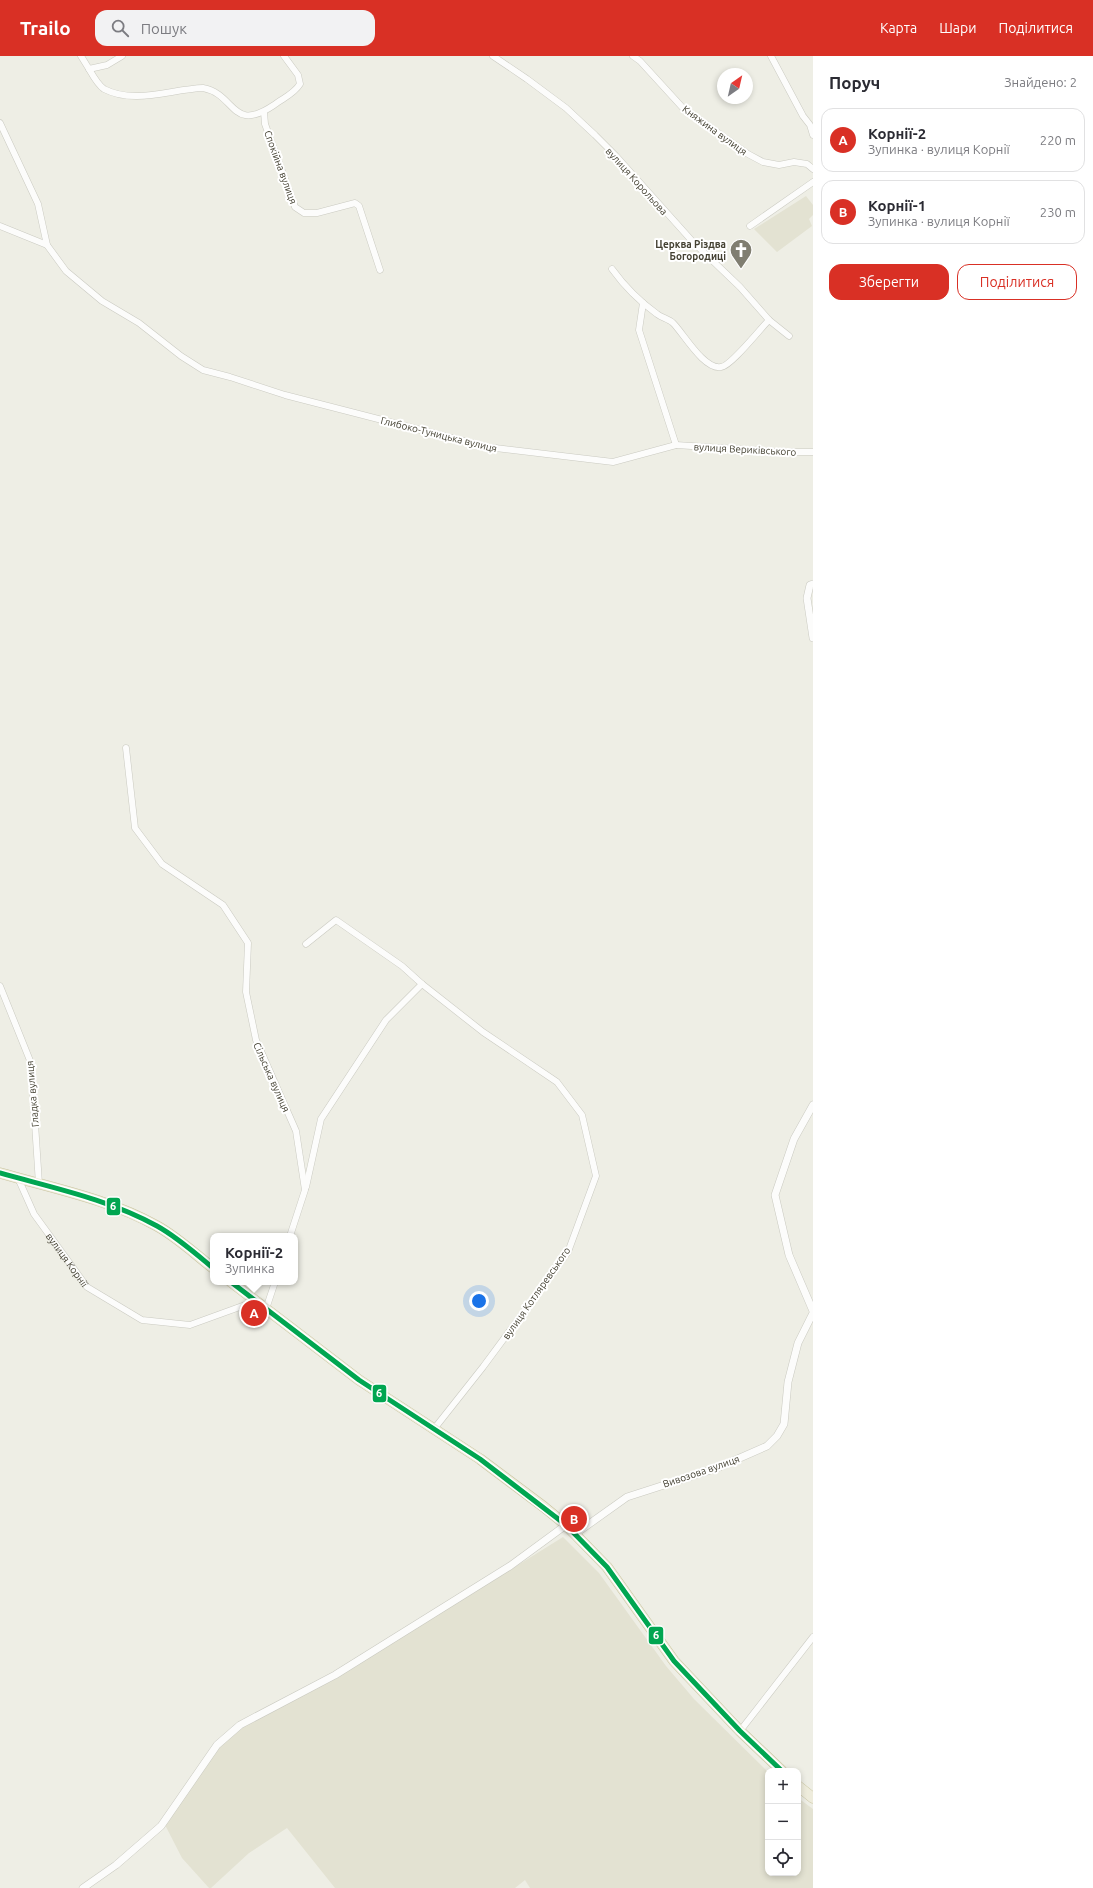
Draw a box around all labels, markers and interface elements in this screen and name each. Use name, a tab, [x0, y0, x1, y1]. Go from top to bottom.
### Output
search box	[95, 10, 375, 46]
text: Trailo	[20, 17, 71, 39]
icon: search	[109, 17, 131, 39]
text: Пошук	[141, 20, 187, 37]
text: Карта	[880, 20, 917, 36]
text: Шари	[939, 20, 977, 36]
text: Поділитися	[999, 20, 1073, 36]
north arrow	[717, 68, 753, 104]
text: Поруч	[829, 73, 880, 92]
text: Знайдено: 2	[1004, 75, 1077, 89]
street label: Княжина вулиця	[680, 103, 749, 157]
text: Корнії-2	[868, 125, 926, 142]
street label: Спокійна вулиця	[262, 129, 299, 206]
text: A	[838, 133, 848, 147]
text: 220 m	[1040, 133, 1076, 147]
text: Зупинка · вулиця Корнії	[868, 142, 1010, 156]
street label: вулиця Корольова	[604, 146, 670, 217]
text: Корнії-1	[868, 197, 926, 214]
text: B	[839, 205, 847, 219]
text: 230 m	[1040, 205, 1076, 219]
text: Зупинка · вулиця Корнії	[868, 214, 1010, 228]
church icon: Церква Різдва Богородиці	[728, 237, 754, 270]
place label: Церква Різдва Богородиці	[655, 239, 726, 262]
button: Зберегти	[829, 264, 949, 300]
button: Поділитися	[957, 264, 1077, 300]
street label: Глибоко-Туницька вулиця	[380, 415, 498, 454]
street label: вулиця Вериківського	[693, 441, 797, 458]
street label: Сільська вулиця	[251, 1041, 292, 1114]
street label: Гладка вулиця	[24, 1060, 41, 1128]
line badge: 6	[106, 1197, 121, 1216]
text: 6	[110, 1200, 116, 1212]
street label: вулиця Корнії	[44, 1231, 90, 1290]
popup	[210, 1233, 298, 1285]
text: Корнії-2	[225, 1244, 283, 1261]
street label: вулиця Котляревського	[500, 1245, 573, 1342]
text: Зупинка	[225, 1261, 275, 1275]
your location	[469, 1291, 489, 1311]
pin: A	[241, 1298, 267, 1328]
line badge: 6	[372, 1384, 387, 1403]
text: 6	[376, 1387, 382, 1399]
street label: Вивозова вулиця	[661, 1453, 741, 1490]
pin: B	[561, 1504, 587, 1534]
line badge: 6	[648, 1626, 664, 1645]
text: 6	[653, 1629, 659, 1641]
map controls	[765, 1768, 801, 1876]
button: +	[765, 1768, 801, 1804]
button: −	[765, 1804, 801, 1840]
button: locate	[765, 1840, 801, 1876]

